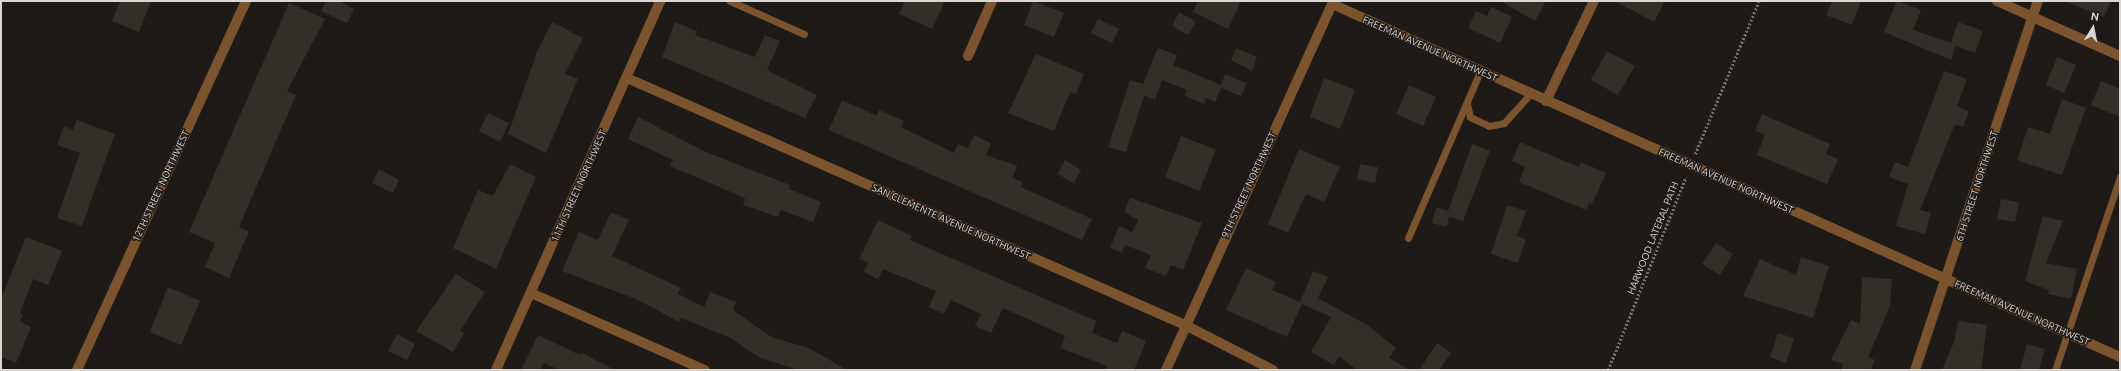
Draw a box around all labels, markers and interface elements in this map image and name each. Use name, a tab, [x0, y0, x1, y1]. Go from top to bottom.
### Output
north arrow	[2073, 8, 2113, 48]
text: N	[2090, 10, 2100, 23]
street label: FREEMAN AVENUE NORTHWEST	[1361, 14, 1499, 84]
street label: 12TH STREET NORTHWEST	[130, 128, 192, 244]
street label: 11TH STREET NORTHWEST	[549, 128, 609, 244]
street label: 6TH STREET NORTHWEST	[1953, 129, 2001, 243]
street label: 9TH STREET NORTHWEST	[1219, 130, 1279, 240]
street label: FREEMAN AVENUE NORTHWEST	[1657, 146, 1795, 216]
street label: HARWOOD LATERAL PATH	[1625, 180, 1681, 296]
street label: SAN CLEMENTE AVENUE NORTHWEST	[870, 182, 1032, 262]
street label: FREEMAN AVENUE NORTHWEST	[1953, 278, 2091, 348]

